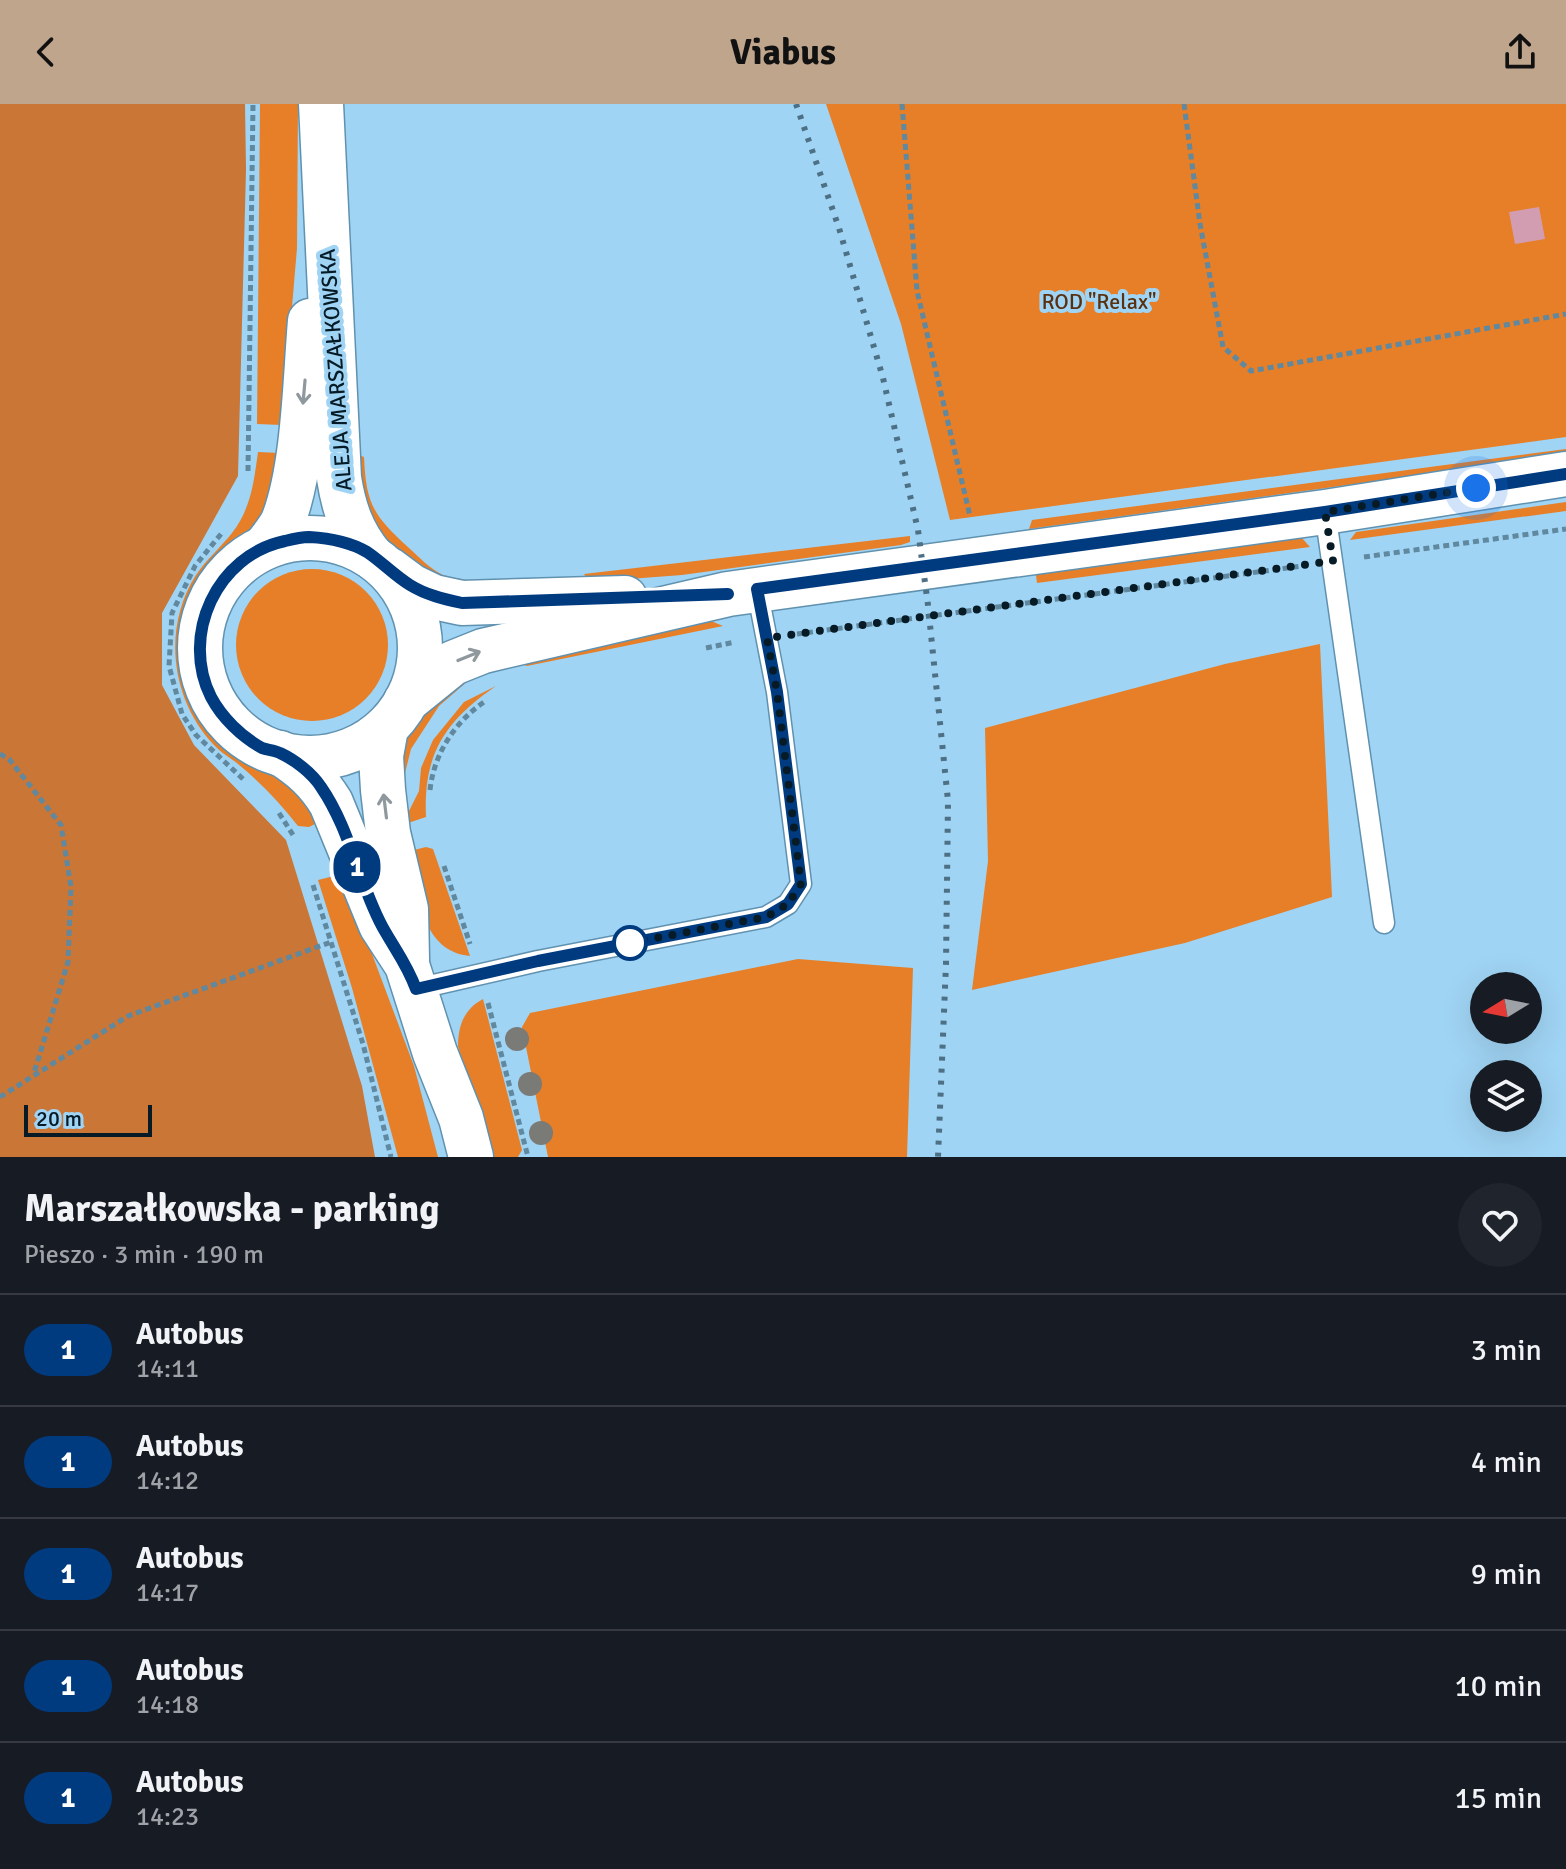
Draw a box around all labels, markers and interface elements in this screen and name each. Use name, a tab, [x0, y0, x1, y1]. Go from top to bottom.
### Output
icon: back	[24, 30, 68, 74]
text: Viabus	[730, 30, 836, 75]
icon: share	[1498, 30, 1542, 74]
street label: ALEJA MARSZAŁKOWSKA	[314, 247, 357, 492]
park label: ROD "Relax"	[1041, 288, 1157, 315]
one-way arrow	[296, 378, 311, 405]
your location	[1456, 468, 1496, 508]
one-way arrow	[456, 648, 481, 663]
one-way arrow	[377, 794, 392, 819]
line badge: 1	[331, 841, 383, 893]
text: 1	[349, 850, 365, 884]
unlabelled marker	[613, 926, 647, 960]
north arrow	[1470, 972, 1542, 1044]
map controls	[1470, 972, 1542, 1132]
button: layers	[1470, 1060, 1542, 1132]
scale bar	[24, 1101, 152, 1137]
text: 20 m	[36, 1105, 82, 1132]
button: heart	[1458, 1183, 1542, 1267]
text: Marszałkowska - parking	[24, 1185, 440, 1232]
text: Pieszo · 3 min · 190 m	[24, 1239, 264, 1271]
text: Autobus	[136, 1316, 244, 1353]
text: 3 min	[1471, 1332, 1542, 1369]
text: 1	[60, 1333, 76, 1367]
text: 14:11	[136, 1353, 199, 1385]
text: Autobus	[136, 1428, 244, 1465]
text: 4 min	[1471, 1444, 1542, 1481]
text: 1	[60, 1445, 76, 1479]
text: 14:12	[136, 1465, 199, 1497]
text: Autobus	[136, 1540, 244, 1577]
text: 9 min	[1471, 1556, 1542, 1593]
text: 1	[60, 1557, 76, 1591]
text: 14:17	[136, 1577, 199, 1609]
text: Autobus	[136, 1652, 244, 1689]
text: 10 min	[1455, 1668, 1542, 1705]
text: 1	[60, 1669, 76, 1703]
text: 14:18	[136, 1689, 199, 1721]
text: Autobus	[136, 1764, 244, 1801]
text: 15 min	[1455, 1780, 1542, 1817]
text: 1	[60, 1781, 76, 1815]
text: 14:23	[136, 1801, 199, 1833]

